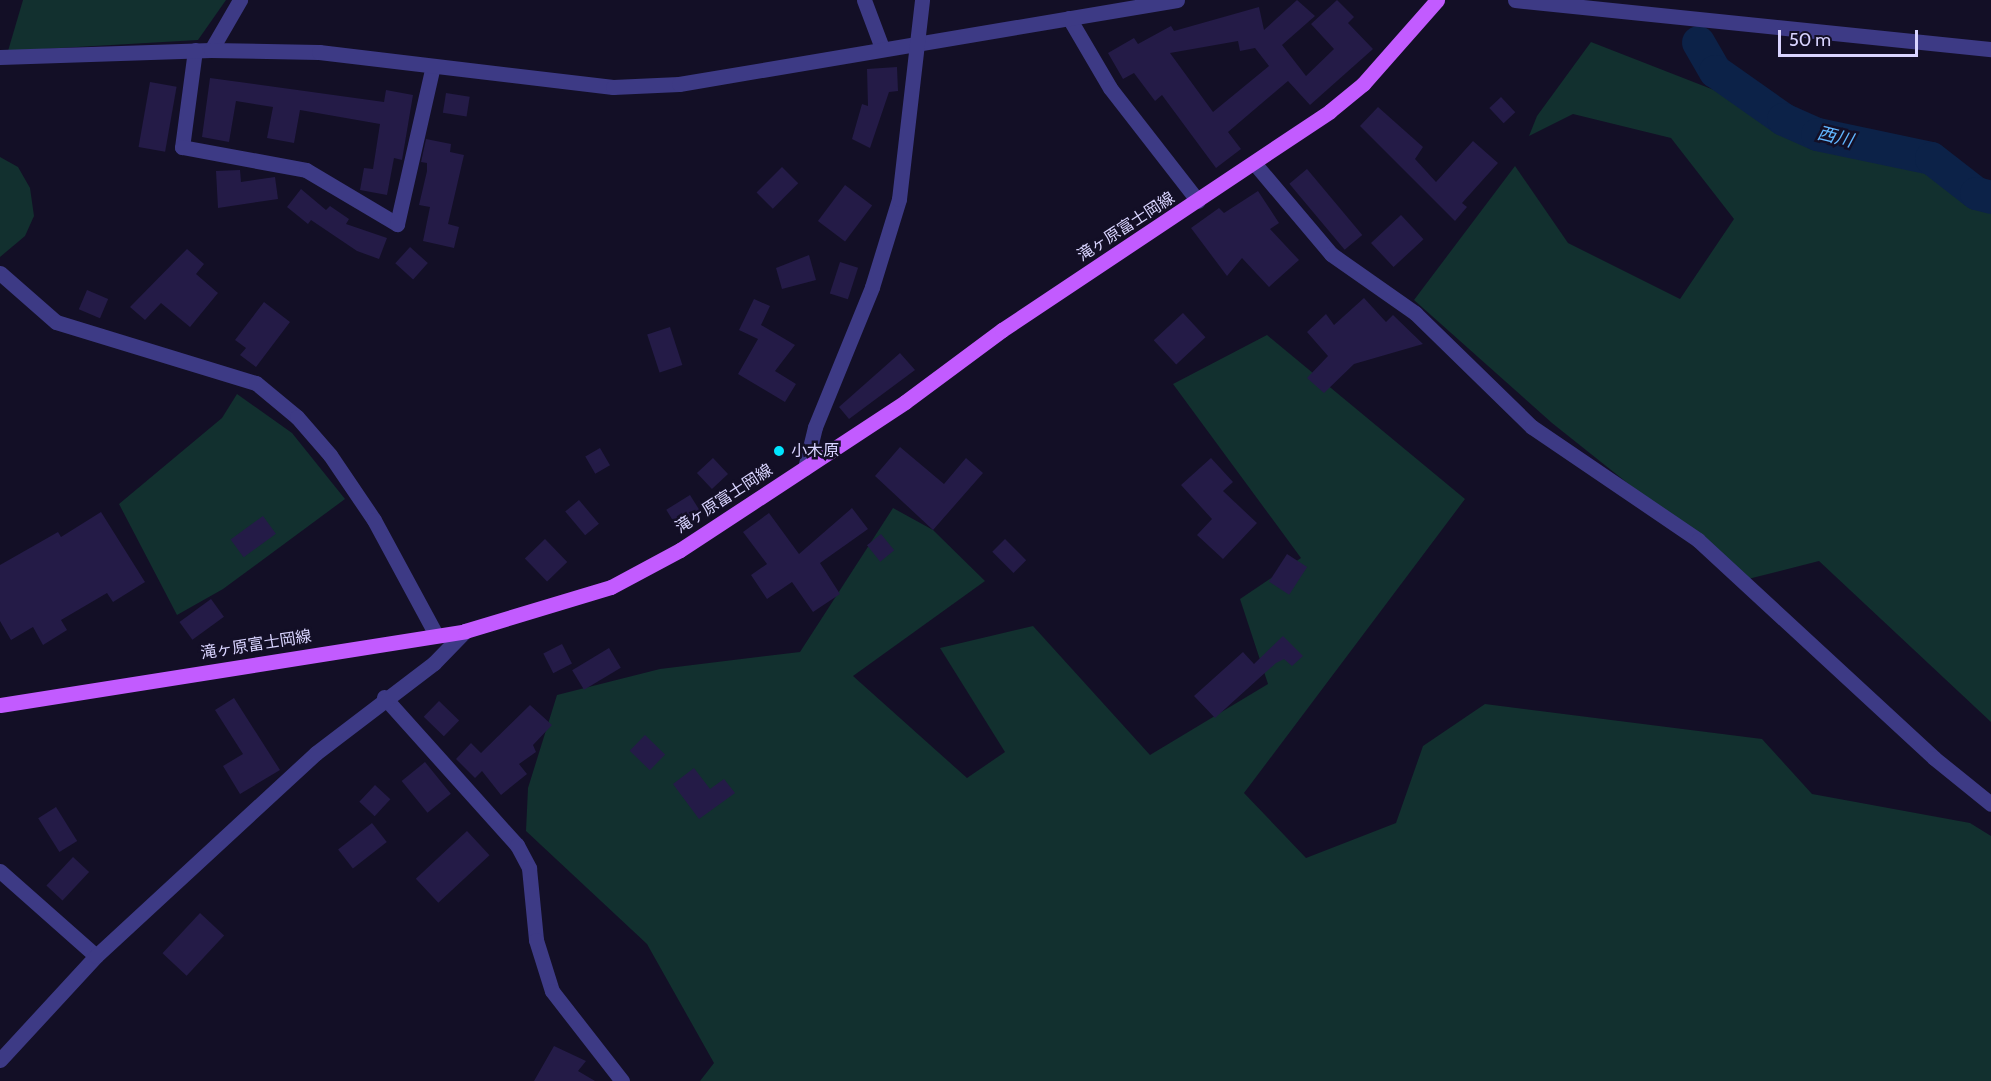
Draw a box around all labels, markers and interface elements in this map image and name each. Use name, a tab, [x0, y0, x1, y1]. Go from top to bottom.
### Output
scale bar	[1781, 18, 1920, 56]
text: 50 m	[1789, 29, 1831, 51]
water label: 西川	[1815, 122, 1855, 152]
street label: 滝ヶ原富士岡線	[1074, 188, 1178, 266]
place label: 小木原	[791, 441, 839, 461]
marker: 小木原	[772, 444, 786, 458]
street label: 滝ヶ原富士岡線	[672, 460, 776, 538]
street label: 滝ヶ原富士岡線	[199, 627, 313, 663]

